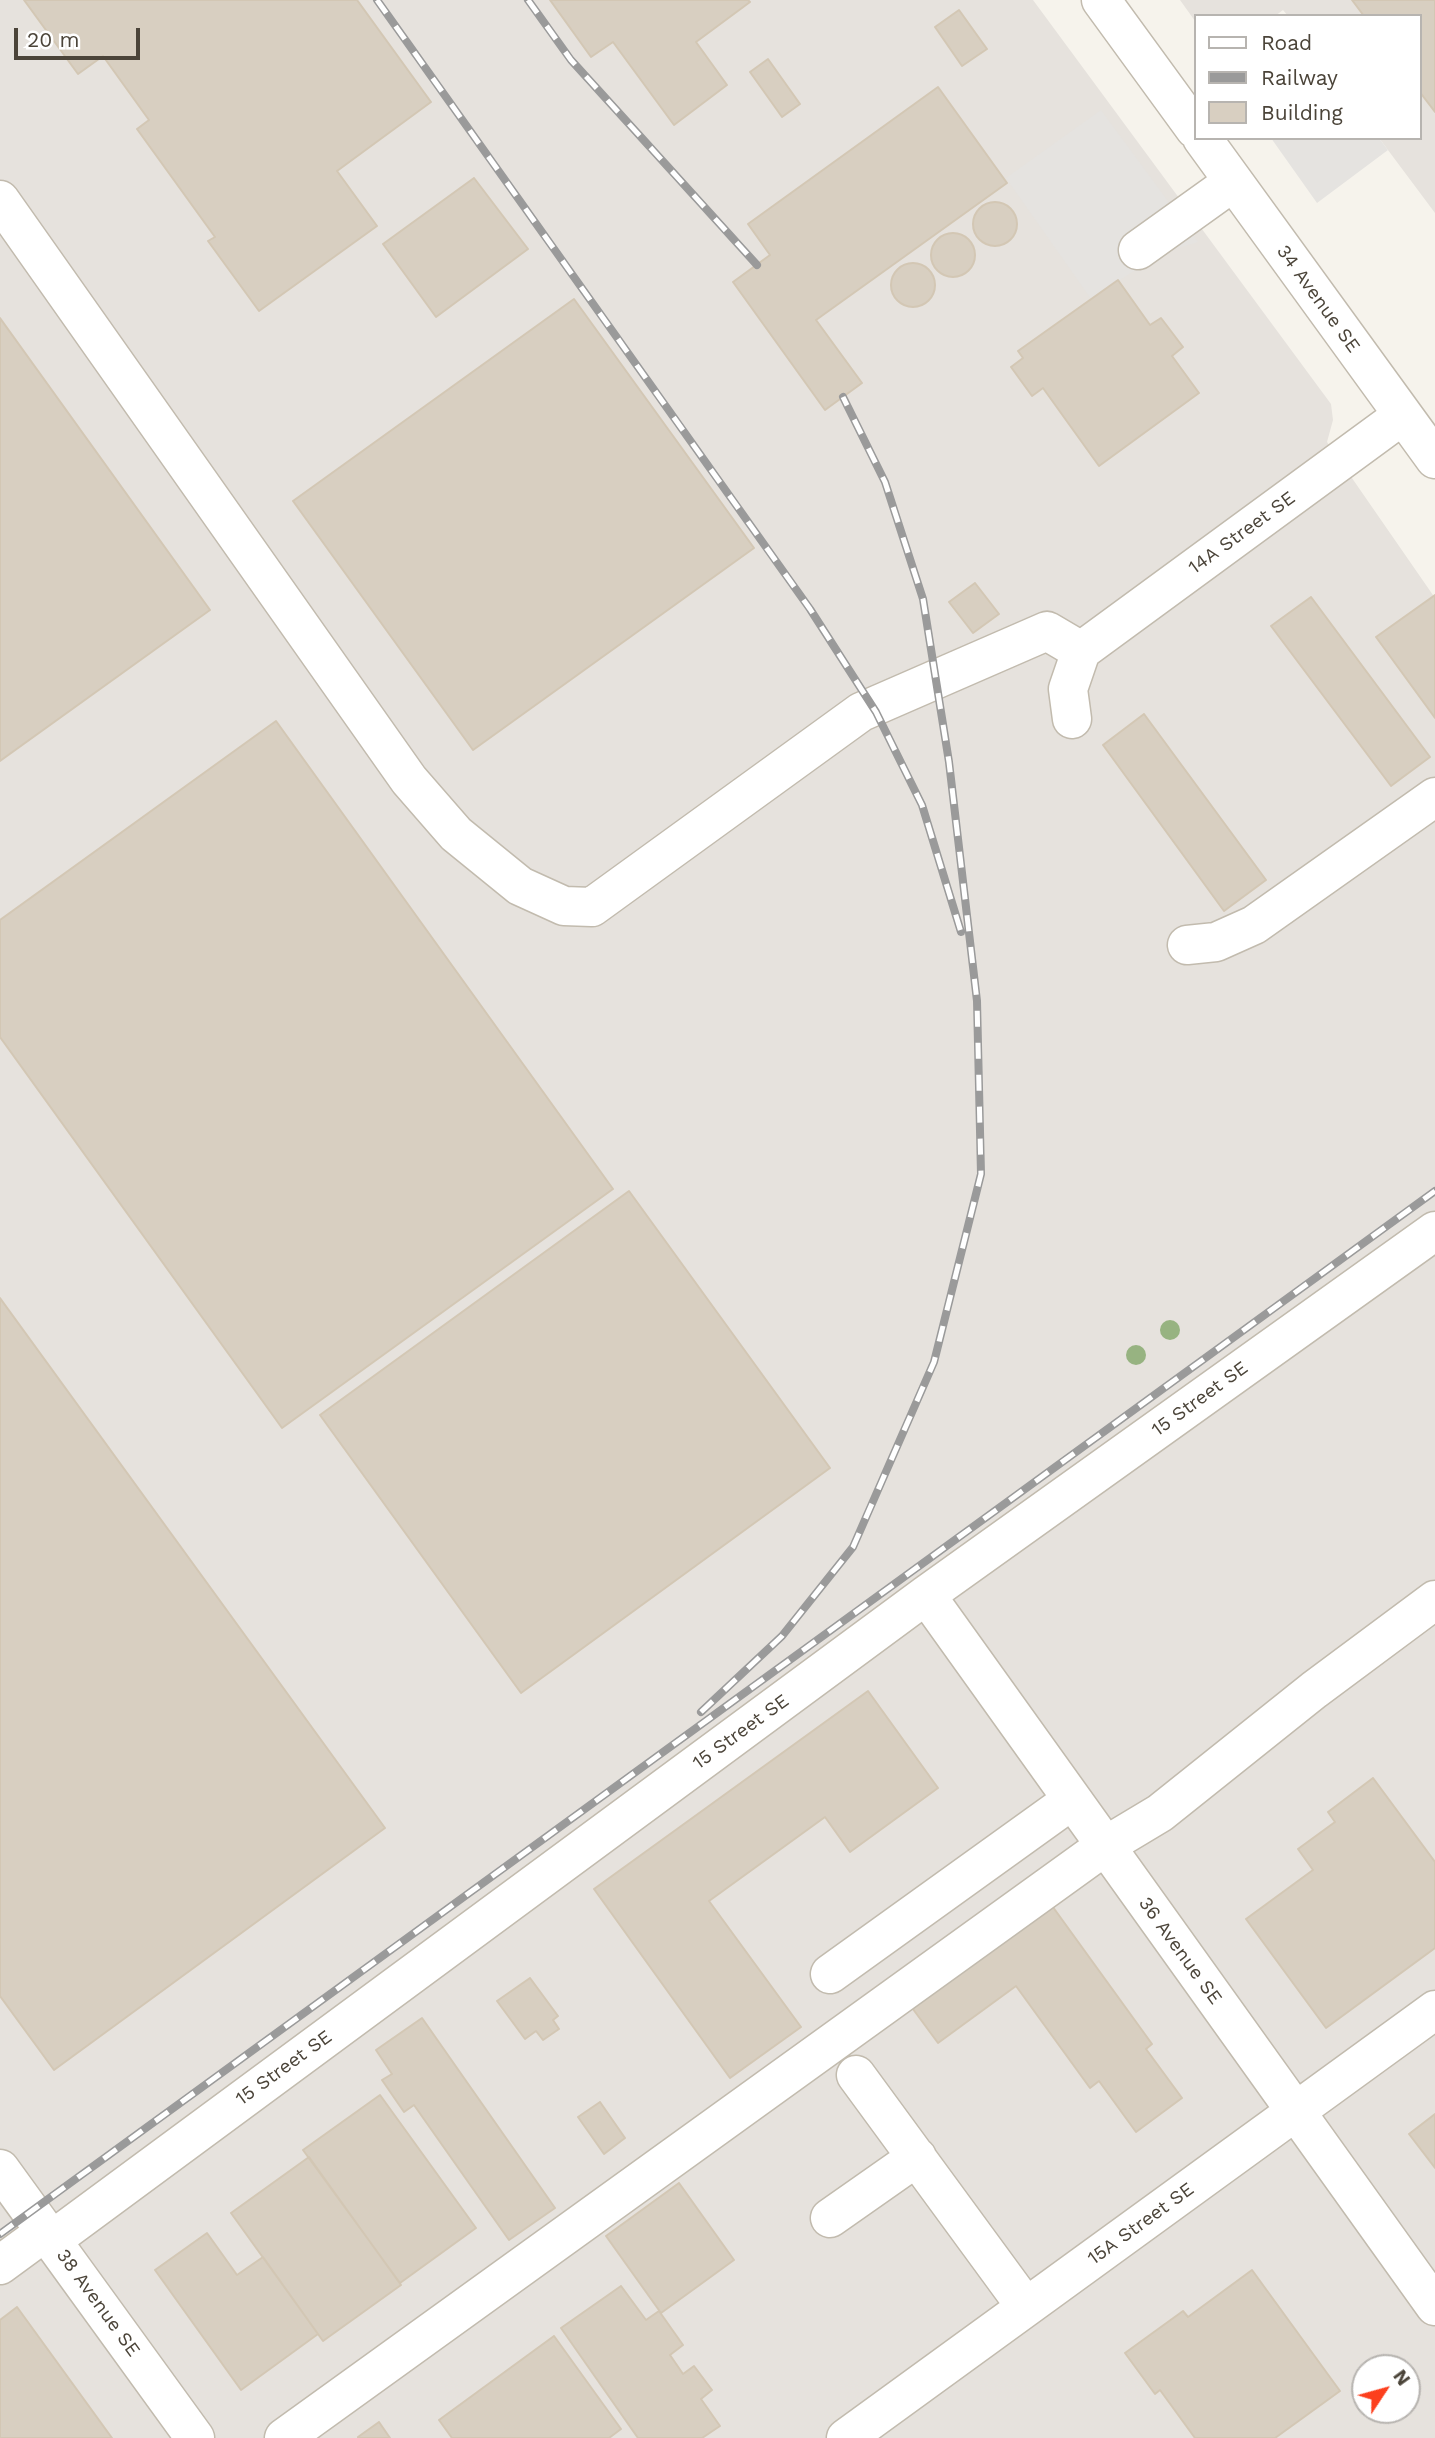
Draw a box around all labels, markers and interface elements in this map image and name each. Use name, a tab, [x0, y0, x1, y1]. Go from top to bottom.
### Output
scale bar	[18, 14, 144, 58]
legend	[1194, 14, 1421, 140]
text: 20 m	[27, 27, 79, 52]
text: Road	[1261, 30, 1312, 55]
text: Railway	[1261, 65, 1338, 90]
text: Building	[1261, 100, 1343, 125]
street label: 34 Avenue SE	[1271, 241, 1365, 357]
street label: 14A Street SE	[1184, 487, 1300, 579]
street label: 15 Street SE	[1148, 1357, 1252, 1441]
street label: 15 Street SE	[689, 1690, 793, 1774]
street label: 36 Avenue SE	[1133, 1893, 1227, 2009]
street label: 15 Street SE	[232, 2026, 336, 2110]
street label: 15A Street SE	[1084, 2178, 1198, 2270]
street label: 38 Avenue SE	[51, 2245, 145, 2361]
north arrow	[1351, 2354, 1421, 2424]
text: N	[1388, 2365, 1415, 2390]

